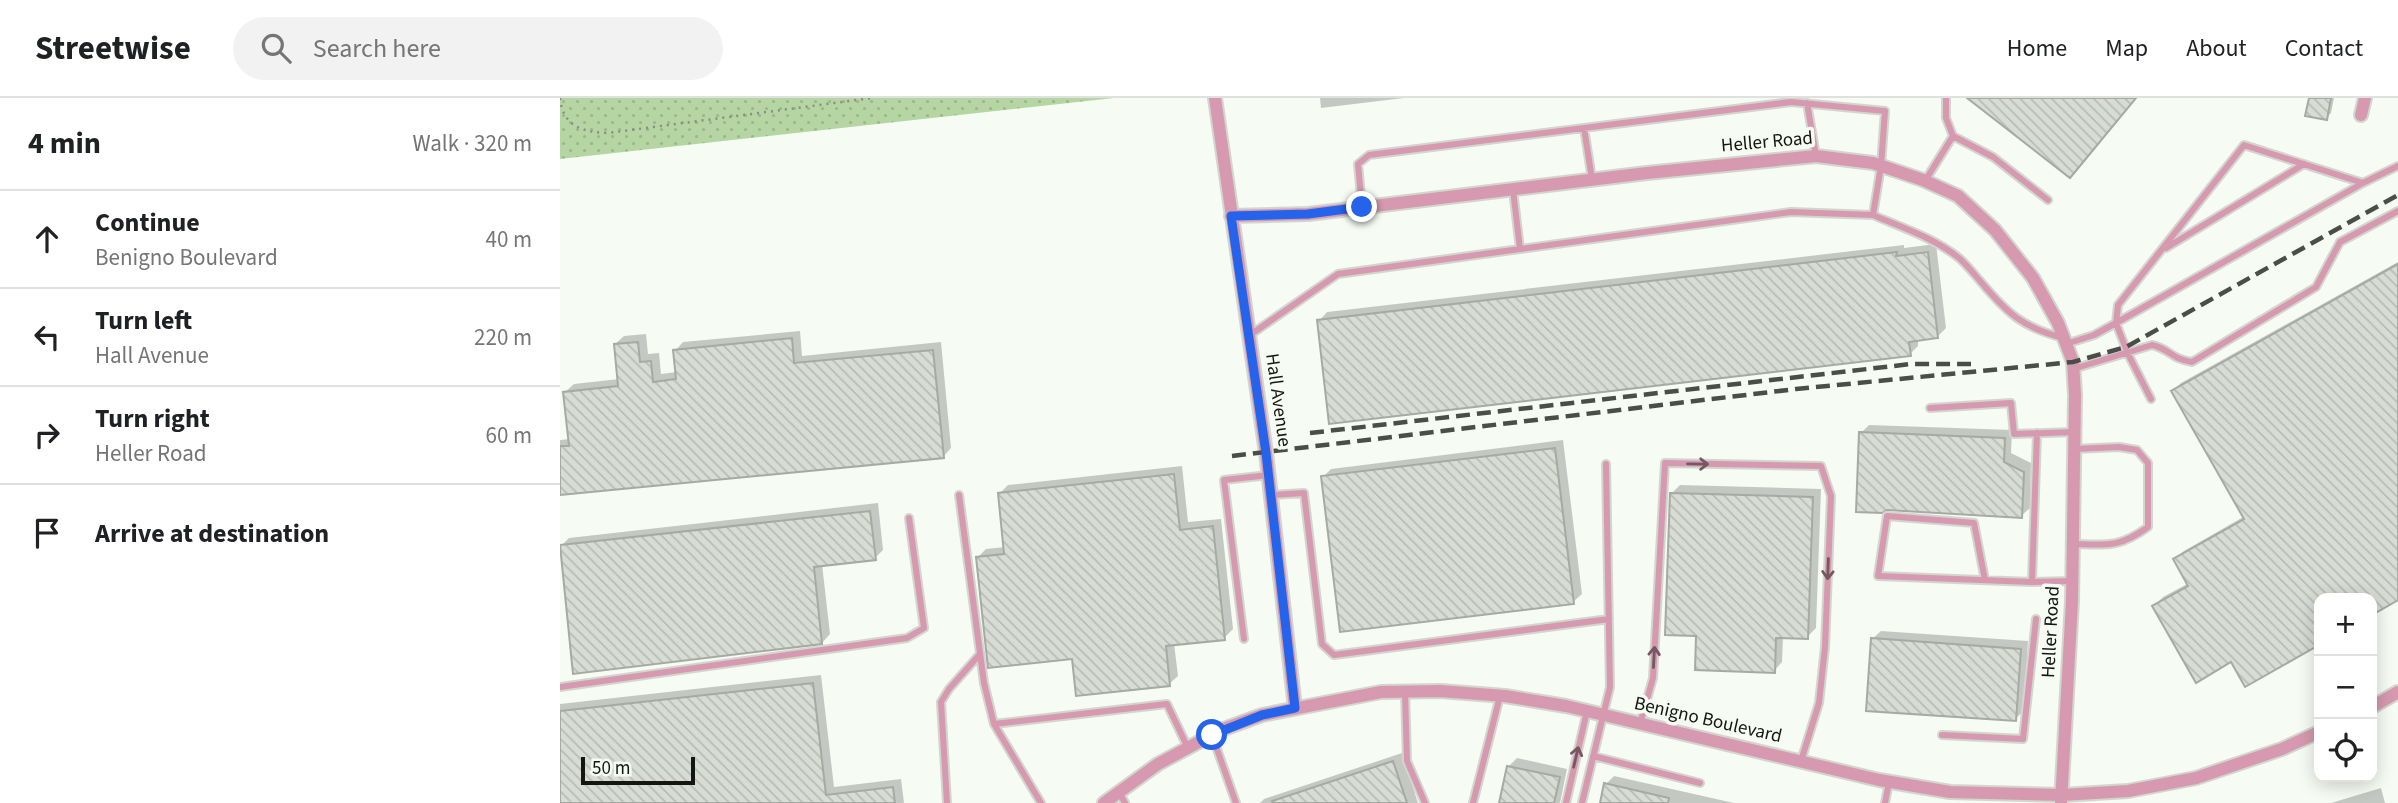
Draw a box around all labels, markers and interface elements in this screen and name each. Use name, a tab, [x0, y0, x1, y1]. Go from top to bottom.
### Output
search box	[233, 17, 723, 80]
text: Streetwise	[35, 25, 191, 72]
icon: search	[257, 29, 295, 67]
text: Search here	[313, 30, 441, 67]
text: Home	[2007, 31, 2067, 66]
text: Map	[2105, 31, 2148, 66]
text: About	[2186, 31, 2247, 66]
text: Contact	[2285, 31, 2363, 66]
text: 4 min	[28, 122, 101, 165]
street label: Heller Road	[1720, 125, 1814, 159]
text: Walk · 320 m	[413, 127, 532, 160]
route end	[1346, 191, 1377, 222]
text: Continue	[95, 204, 200, 241]
icon: ahead	[28, 220, 66, 258]
text: 40 m	[485, 223, 532, 256]
text: Benigno Boulevard	[95, 241, 278, 274]
text: Turn left	[95, 302, 192, 339]
icon: left	[28, 318, 66, 356]
text: 220 m	[474, 321, 532, 354]
text: Hall Avenue	[95, 339, 209, 372]
street label: Hall Avenue	[1258, 352, 1298, 448]
text: Turn right	[95, 400, 210, 437]
icon: right	[28, 416, 66, 454]
text: 60 m	[485, 419, 532, 452]
text: Heller Road	[95, 437, 207, 470]
one-way arrow	[1686, 457, 1709, 471]
icon: arrive	[28, 514, 66, 552]
text: Arrive at destination	[95, 515, 329, 552]
one-way arrow	[1821, 557, 1834, 580]
street label: Heller Road	[2035, 585, 2067, 679]
map controls	[2314, 593, 2377, 782]
button: +	[2314, 593, 2377, 656]
one-way arrow	[1648, 646, 1661, 669]
button: −	[2314, 656, 2377, 719]
street label: Benigno Boulevard	[1631, 690, 1785, 750]
route start	[1196, 719, 1227, 750]
button: locate	[2314, 719, 2377, 782]
one-way arrow	[1570, 746, 1584, 769]
scale bar	[581, 754, 695, 786]
text: 50 m	[592, 755, 630, 782]

